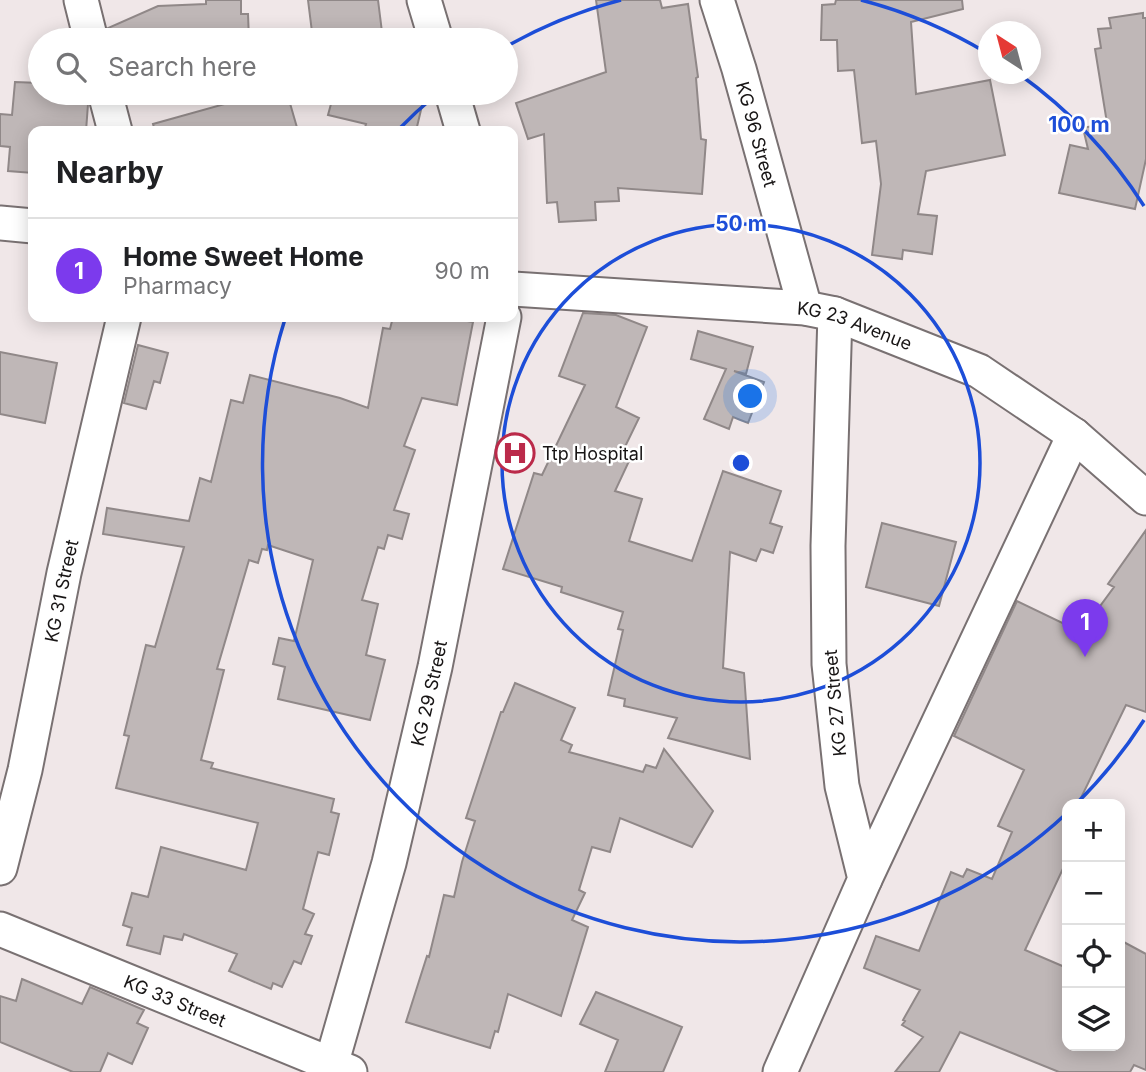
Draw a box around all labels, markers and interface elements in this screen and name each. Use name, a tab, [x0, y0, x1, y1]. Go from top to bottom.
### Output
north arrow	[978, 21, 1041, 84]
search box	[28, 28, 518, 105]
icon: search	[52, 48, 90, 86]
text: Search here	[108, 51, 257, 82]
street label: KG 96 Street	[732, 79, 782, 189]
text: 100 m	[1048, 112, 1110, 137]
text: Nearby	[56, 154, 164, 190]
text: 50 m	[715, 211, 767, 236]
text: Home Sweet Home	[123, 241, 364, 272]
text: 1	[74, 257, 84, 285]
text: 90 m	[435, 257, 490, 285]
text: Pharmacy	[123, 272, 232, 300]
street label: KG 23 Avenue	[796, 297, 915, 354]
your location	[733, 379, 767, 413]
hospital icon: Ttp Hospital	[494, 432, 536, 474]
place label: Ttp Hospital	[542, 443, 643, 464]
centre of rings	[729, 451, 753, 475]
street label: KG 31 Street	[40, 537, 82, 644]
pin: 1	[1062, 599, 1108, 657]
street label: KG 29 Street	[406, 638, 451, 748]
street label: KG 27 Street	[820, 649, 850, 757]
map controls	[1062, 799, 1125, 1051]
button: +	[1062, 799, 1125, 862]
button: −	[1062, 862, 1125, 925]
button: locate	[1062, 925, 1125, 988]
street label: KG 33 Street	[121, 970, 229, 1031]
button: layers	[1062, 988, 1125, 1051]

